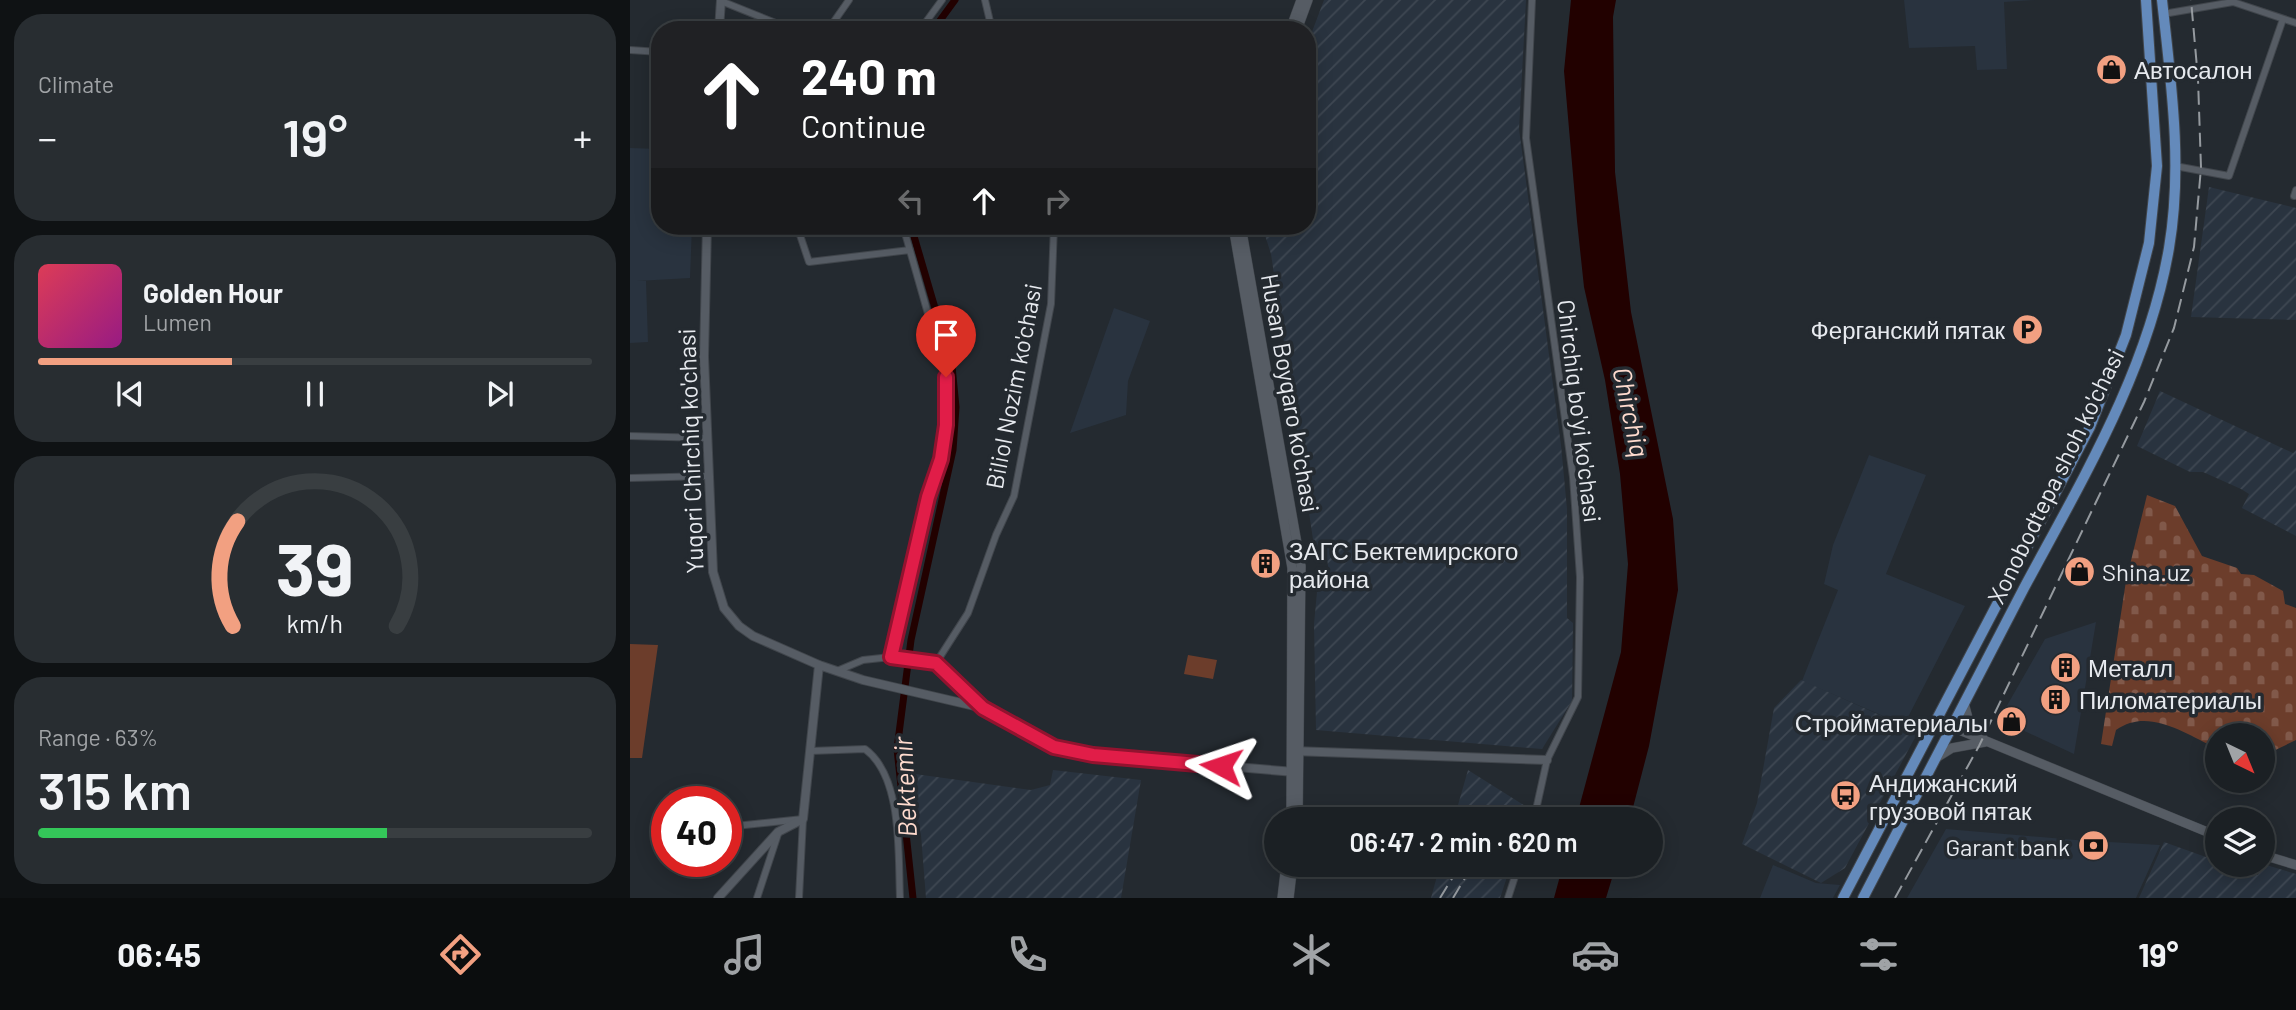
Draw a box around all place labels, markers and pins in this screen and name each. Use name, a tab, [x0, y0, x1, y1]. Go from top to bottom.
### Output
shop icon: Автосалон	[2094, 52, 2128, 86]
place label: Автосалон	[2134, 55, 2253, 84]
pin	[916, 305, 976, 377]
parking icon: Ферганский пятак	[2011, 312, 2045, 346]
place label: Ферганский пятак	[1811, 315, 2005, 344]
place label: ЗАГС Бектемирского района	[1289, 536, 1518, 593]
building icon: ЗАГС Бектемирского района	[1249, 547, 1283, 581]
shop icon: Shina.uz	[2062, 554, 2096, 588]
place label: Shina.uz	[2102, 557, 2190, 586]
building icon: Металл	[2048, 650, 2082, 684]
place label: Металл	[2088, 653, 2173, 682]
building icon: Пиломатериалы	[2039, 682, 2073, 716]
place label: Пиломатериалы	[2079, 685, 2262, 714]
shop icon: Стройматериалы	[1994, 705, 2028, 739]
place label: Стройматериалы	[1795, 708, 1988, 737]
place label: Андижанский грузовой пятак	[1869, 768, 2032, 825]
bus stop icon: Андижанский грузовой пятак	[1829, 779, 1863, 813]
bank icon: Garant bank	[2076, 829, 2110, 863]
place label: Garant bank	[1945, 832, 2070, 861]

